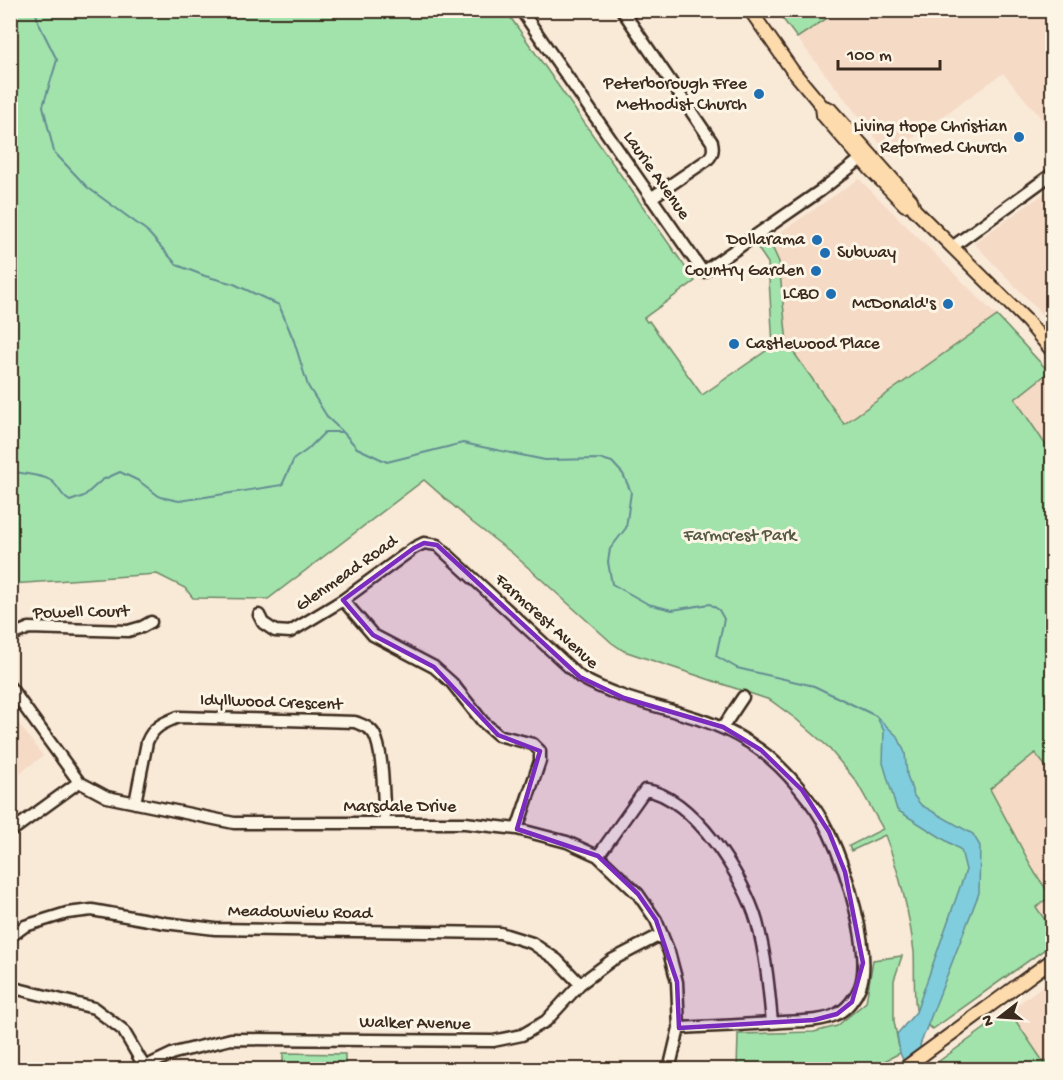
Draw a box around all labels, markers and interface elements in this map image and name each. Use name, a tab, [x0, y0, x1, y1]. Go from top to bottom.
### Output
scale bar	[838, 33, 940, 71]
text: 100 m	[846, 46, 892, 67]
place label: Peterborough Free Methodist Church	[602, 74, 748, 116]
marker: Peterborough Free Methodist Church	[752, 87, 766, 101]
place label: Living Hope Christian Reformed Church	[853, 117, 1007, 159]
street label: Laurie Avenue	[618, 128, 695, 225]
marker: Living Hope Christian Reformed Church	[1012, 130, 1026, 144]
place label: Dollarama	[726, 230, 806, 251]
marker: Dollarama	[810, 233, 824, 247]
place label: Subway	[837, 243, 896, 264]
marker: Subway	[818, 246, 832, 260]
place label: Country Garden	[685, 261, 804, 282]
marker: Country Garden	[809, 264, 823, 278]
place label: LCBO	[783, 284, 819, 305]
marker: LCBO	[824, 287, 838, 301]
place label: McDonald's	[852, 294, 937, 315]
marker: McDonald's	[941, 297, 955, 311]
place label: Castlewood Place	[746, 334, 880, 355]
marker: Castlewood Place	[727, 337, 741, 351]
park label: Farmcrest Park	[683, 526, 798, 547]
street label: Glenmead Road	[292, 530, 403, 617]
street label: Farmcrest Avenue	[489, 569, 603, 675]
street label: Powell Court	[32, 602, 131, 624]
street label: Idyllwood Crescent	[199, 690, 344, 716]
street label: Marsdale Drive	[344, 797, 457, 818]
street label: Meadowview Road	[228, 901, 374, 925]
north arrow	[970, 987, 1030, 1047]
text: N	[978, 1012, 1000, 1028]
street label: Walker Avenue	[359, 1013, 472, 1035]

